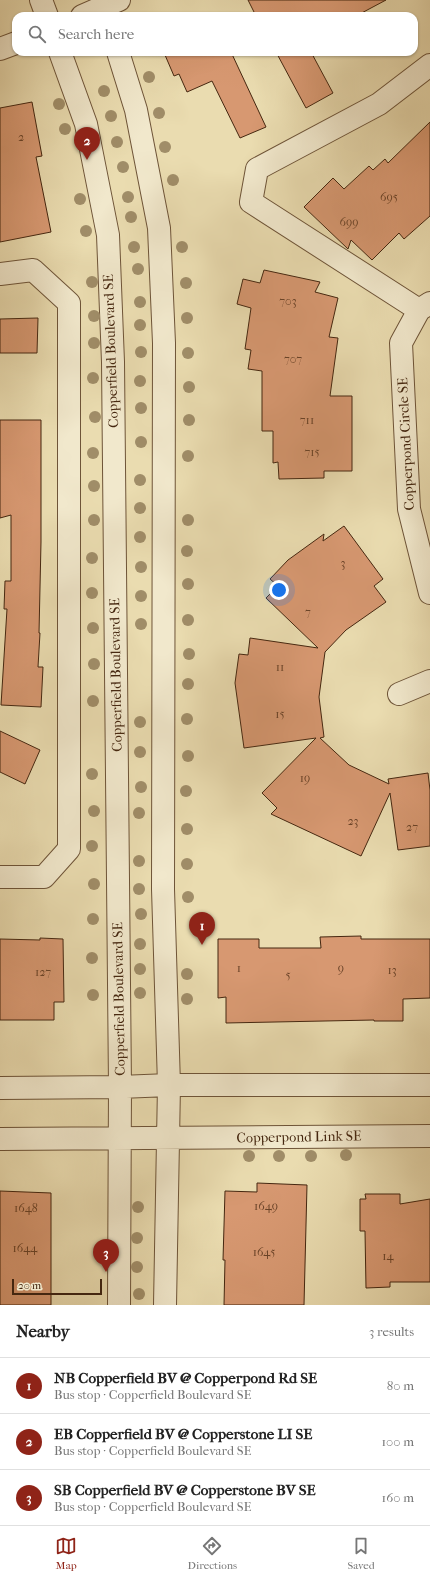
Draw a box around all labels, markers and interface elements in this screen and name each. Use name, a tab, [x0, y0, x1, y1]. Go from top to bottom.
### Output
search box	[12, 12, 418, 56]
icon: search	[26, 23, 48, 45]
text: Search here	[58, 25, 134, 43]
pin: 2	[74, 127, 100, 160]
house number: 2	[18, 130, 24, 144]
house number: 695	[380, 190, 398, 204]
house number: 699	[339, 215, 359, 229]
street label: Copperfield Boulevard SE	[100, 273, 122, 428]
house number: 703	[279, 294, 297, 308]
house number: 707	[284, 352, 302, 366]
street label: Copperpond Circle SE	[394, 377, 418, 511]
house number: 711	[300, 413, 314, 427]
house number: 715	[304, 445, 320, 459]
house number: 3	[341, 556, 346, 570]
your location	[269, 580, 289, 600]
street label: Copperfield Boulevard SE	[106, 598, 126, 752]
house number: 7	[305, 605, 311, 619]
house number: 11	[276, 660, 284, 674]
house number: 15	[275, 707, 285, 721]
house number: 19	[300, 771, 310, 785]
house number: 23	[347, 814, 359, 828]
house number: 27	[406, 820, 418, 834]
pin: 1	[189, 912, 215, 945]
street label: Copperfield Boulevard SE	[109, 922, 129, 1076]
house number: 1	[237, 961, 241, 975]
house number: 9	[338, 961, 344, 975]
house number: 13	[387, 963, 397, 977]
house number: 127	[35, 965, 51, 979]
house number: 5	[285, 968, 291, 982]
street label: Copperpond Link SE	[236, 1127, 362, 1147]
house number: 1649	[254, 1199, 278, 1213]
house number: 1648	[14, 1201, 38, 1215]
pin: 3	[93, 1239, 119, 1272]
house number: 1644	[13, 1241, 38, 1255]
house number: 1645	[253, 1245, 275, 1259]
house number: 14	[382, 1249, 395, 1263]
scale bar	[12, 1277, 102, 1296]
text: 20 m	[18, 1279, 41, 1292]
text: Nearby	[16, 1321, 70, 1341]
text: 3 results	[369, 1324, 414, 1339]
text: NB Copperfield BV @ Copperpond Rd SE	[54, 1369, 317, 1387]
text: 1	[27, 1378, 31, 1393]
text: 80 m	[387, 1378, 414, 1393]
text: Bus stop · Copperfield Boulevard SE	[54, 1387, 251, 1402]
text: EB Copperfield BV @ Copperstone LI SE	[54, 1425, 313, 1443]
text: 2	[26, 1434, 32, 1449]
text: 100 m	[381, 1434, 414, 1449]
text: Bus stop · Copperfield Boulevard SE	[54, 1443, 251, 1458]
text: SB Copperfield BV @ Copperstone BV SE	[54, 1481, 316, 1499]
text: 3	[26, 1490, 32, 1505]
text: 160 m	[382, 1490, 414, 1505]
text: Bus stop · Copperfield Boulevard SE	[54, 1499, 251, 1514]
tab: Map	[55, 1535, 77, 1572]
tab: Directions	[188, 1535, 237, 1572]
tab: Saved	[347, 1535, 375, 1572]

